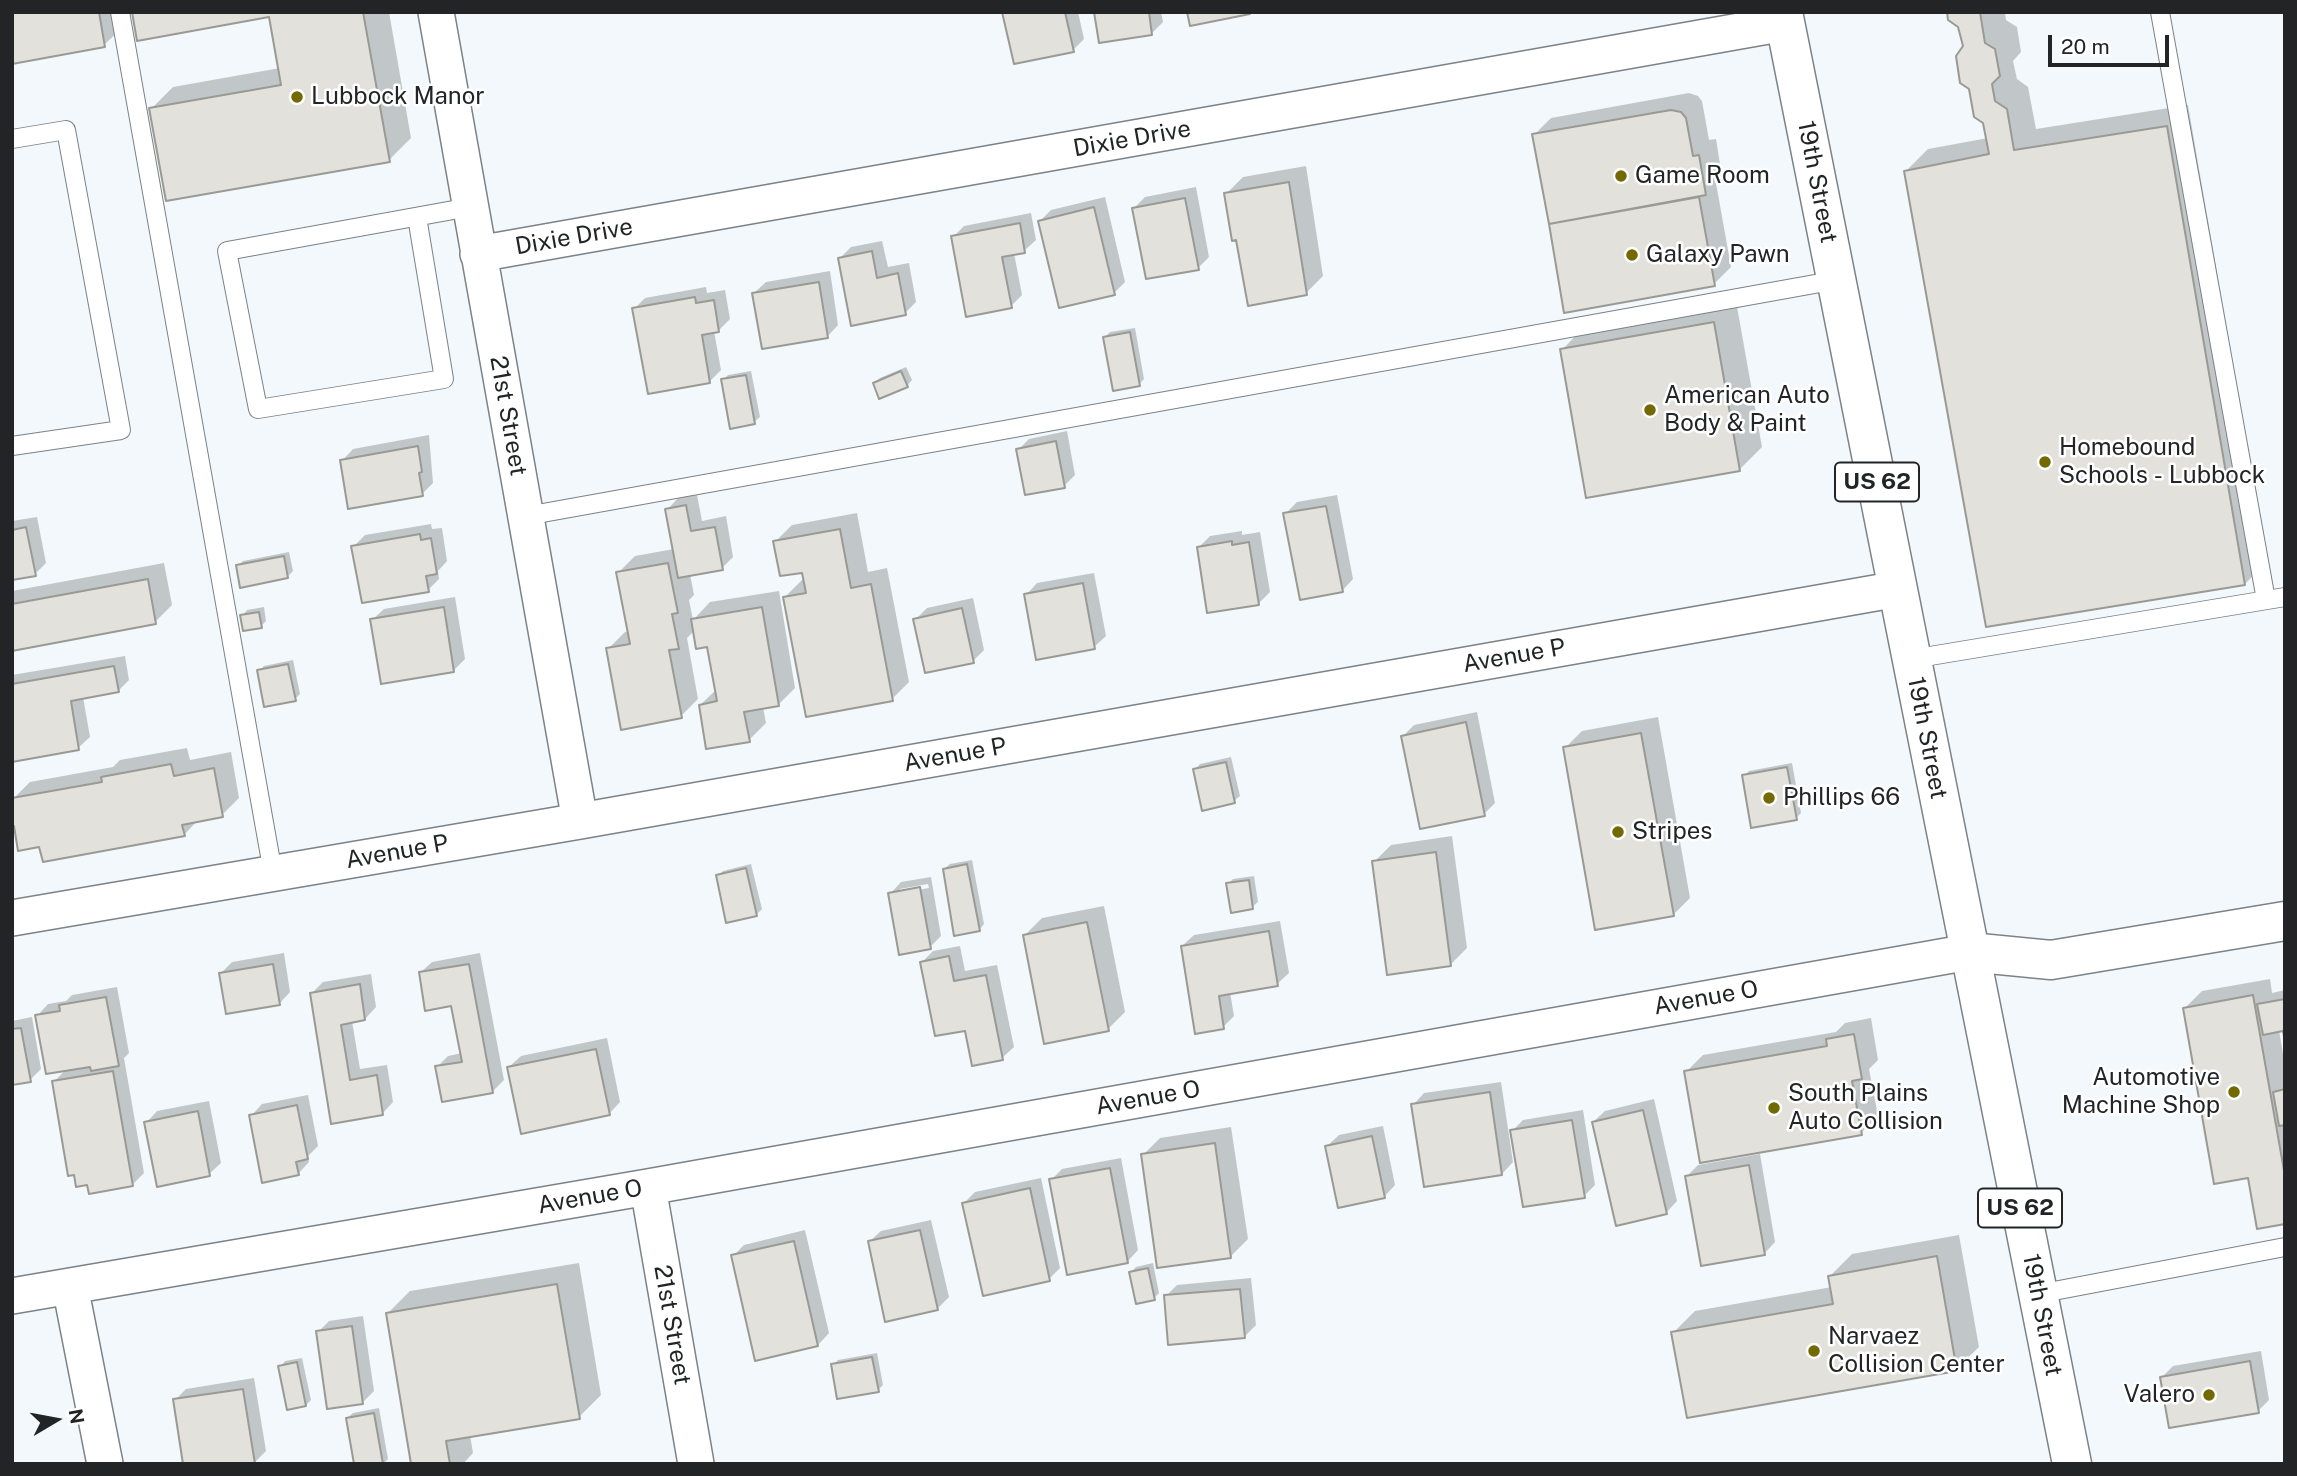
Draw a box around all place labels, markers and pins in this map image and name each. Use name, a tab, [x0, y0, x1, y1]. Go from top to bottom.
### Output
place label: Lubbock Manor	[311, 83, 485, 111]
marker: Lubbock Manor	[289, 89, 305, 105]
place label: Game Room	[1635, 162, 1770, 190]
marker: Game Room	[1613, 168, 1629, 184]
place label: Galaxy Pawn	[1646, 241, 1790, 269]
marker: Galaxy Pawn	[1624, 247, 1640, 263]
place label: American Auto Body & Paint	[1664, 382, 1830, 438]
marker: American Auto Body & Paint	[1642, 402, 1658, 418]
place label: Homebound Schools - Lubbock	[2059, 434, 2265, 490]
marker: Homebound Schools - Lubbock	[2037, 454, 2053, 470]
place label: Phillips 66	[1783, 784, 1900, 812]
marker: Phillips 66	[1761, 790, 1777, 806]
place label: Stripes	[1632, 818, 1712, 846]
marker: Stripes	[1610, 824, 1626, 840]
place label: Automotive Machine Shop	[2062, 1064, 2220, 1120]
place label: South Plains Auto Collision	[1788, 1080, 1943, 1136]
marker: Automotive Machine Shop	[2226, 1084, 2242, 1100]
marker: South Plains Auto Collision	[1766, 1100, 1782, 1116]
place label: Narvaez Collision Center	[1828, 1323, 2005, 1379]
marker: Narvaez Collision Center	[1806, 1343, 1822, 1359]
place label: Valero	[2124, 1381, 2195, 1409]
marker: Valero	[2201, 1387, 2217, 1403]

